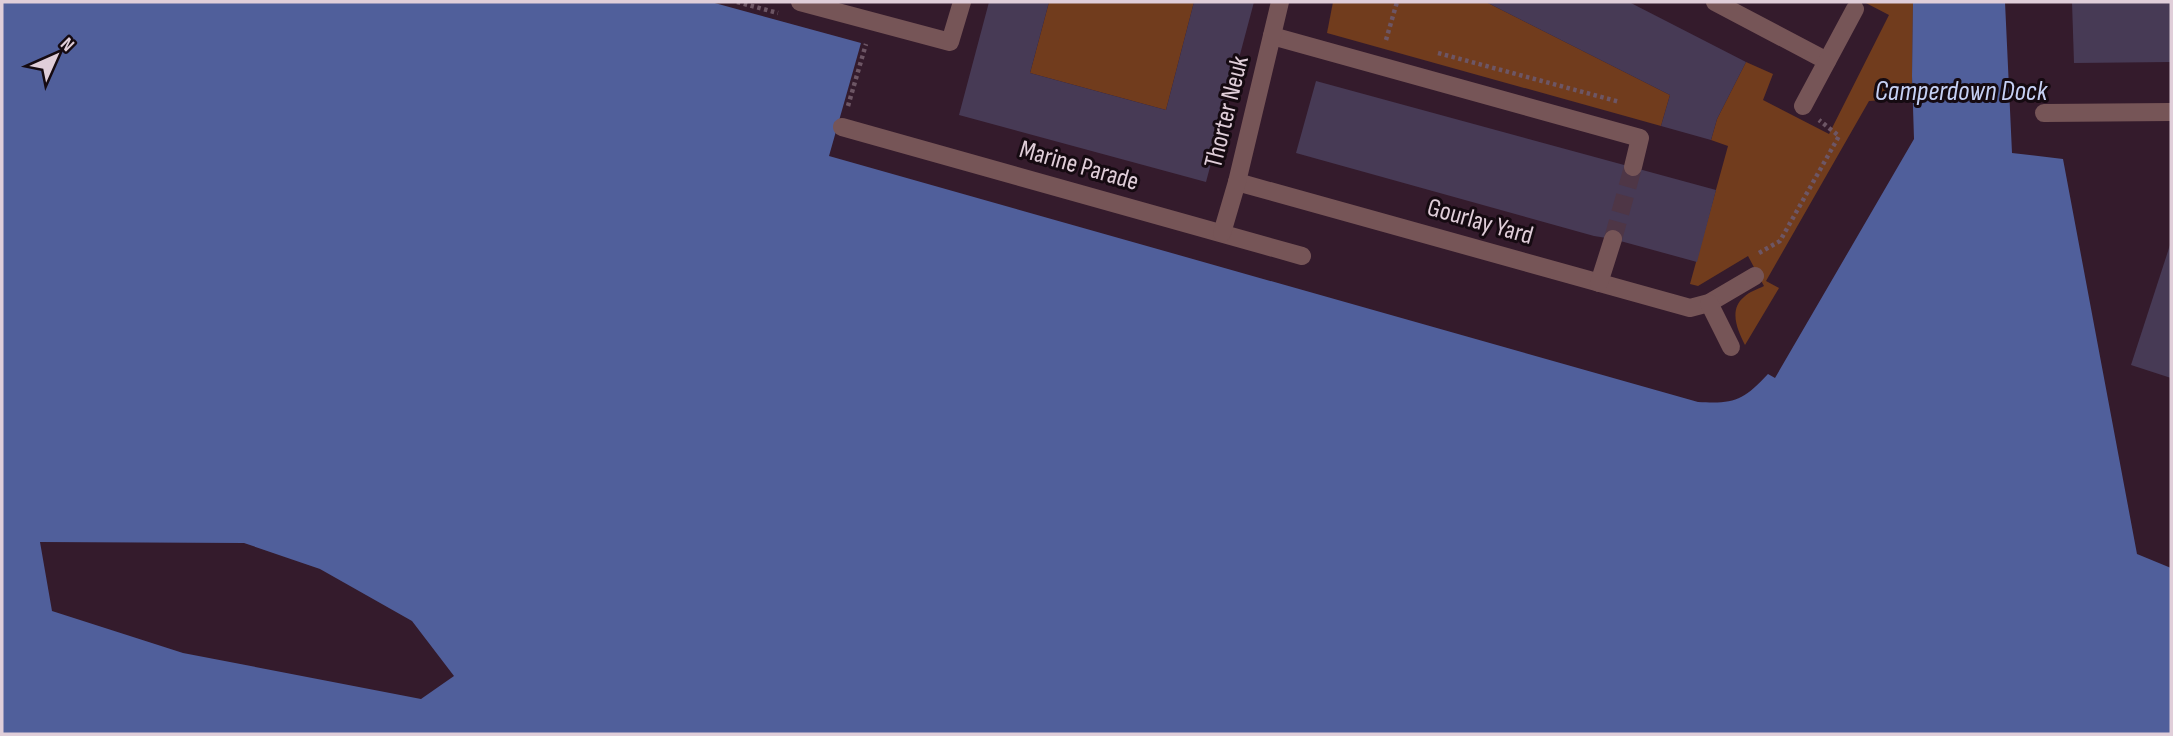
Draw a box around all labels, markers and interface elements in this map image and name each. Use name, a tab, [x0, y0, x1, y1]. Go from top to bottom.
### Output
north arrow	[21, 21, 91, 91]
text: N	[55, 33, 79, 57]
street label: Thorter Neuk	[1198, 53, 1256, 171]
water label: Camperdown Dock	[1875, 75, 2049, 108]
street label: Marine Parade	[1016, 134, 1142, 198]
street label: Gourlay Yard	[1424, 192, 1536, 252]

